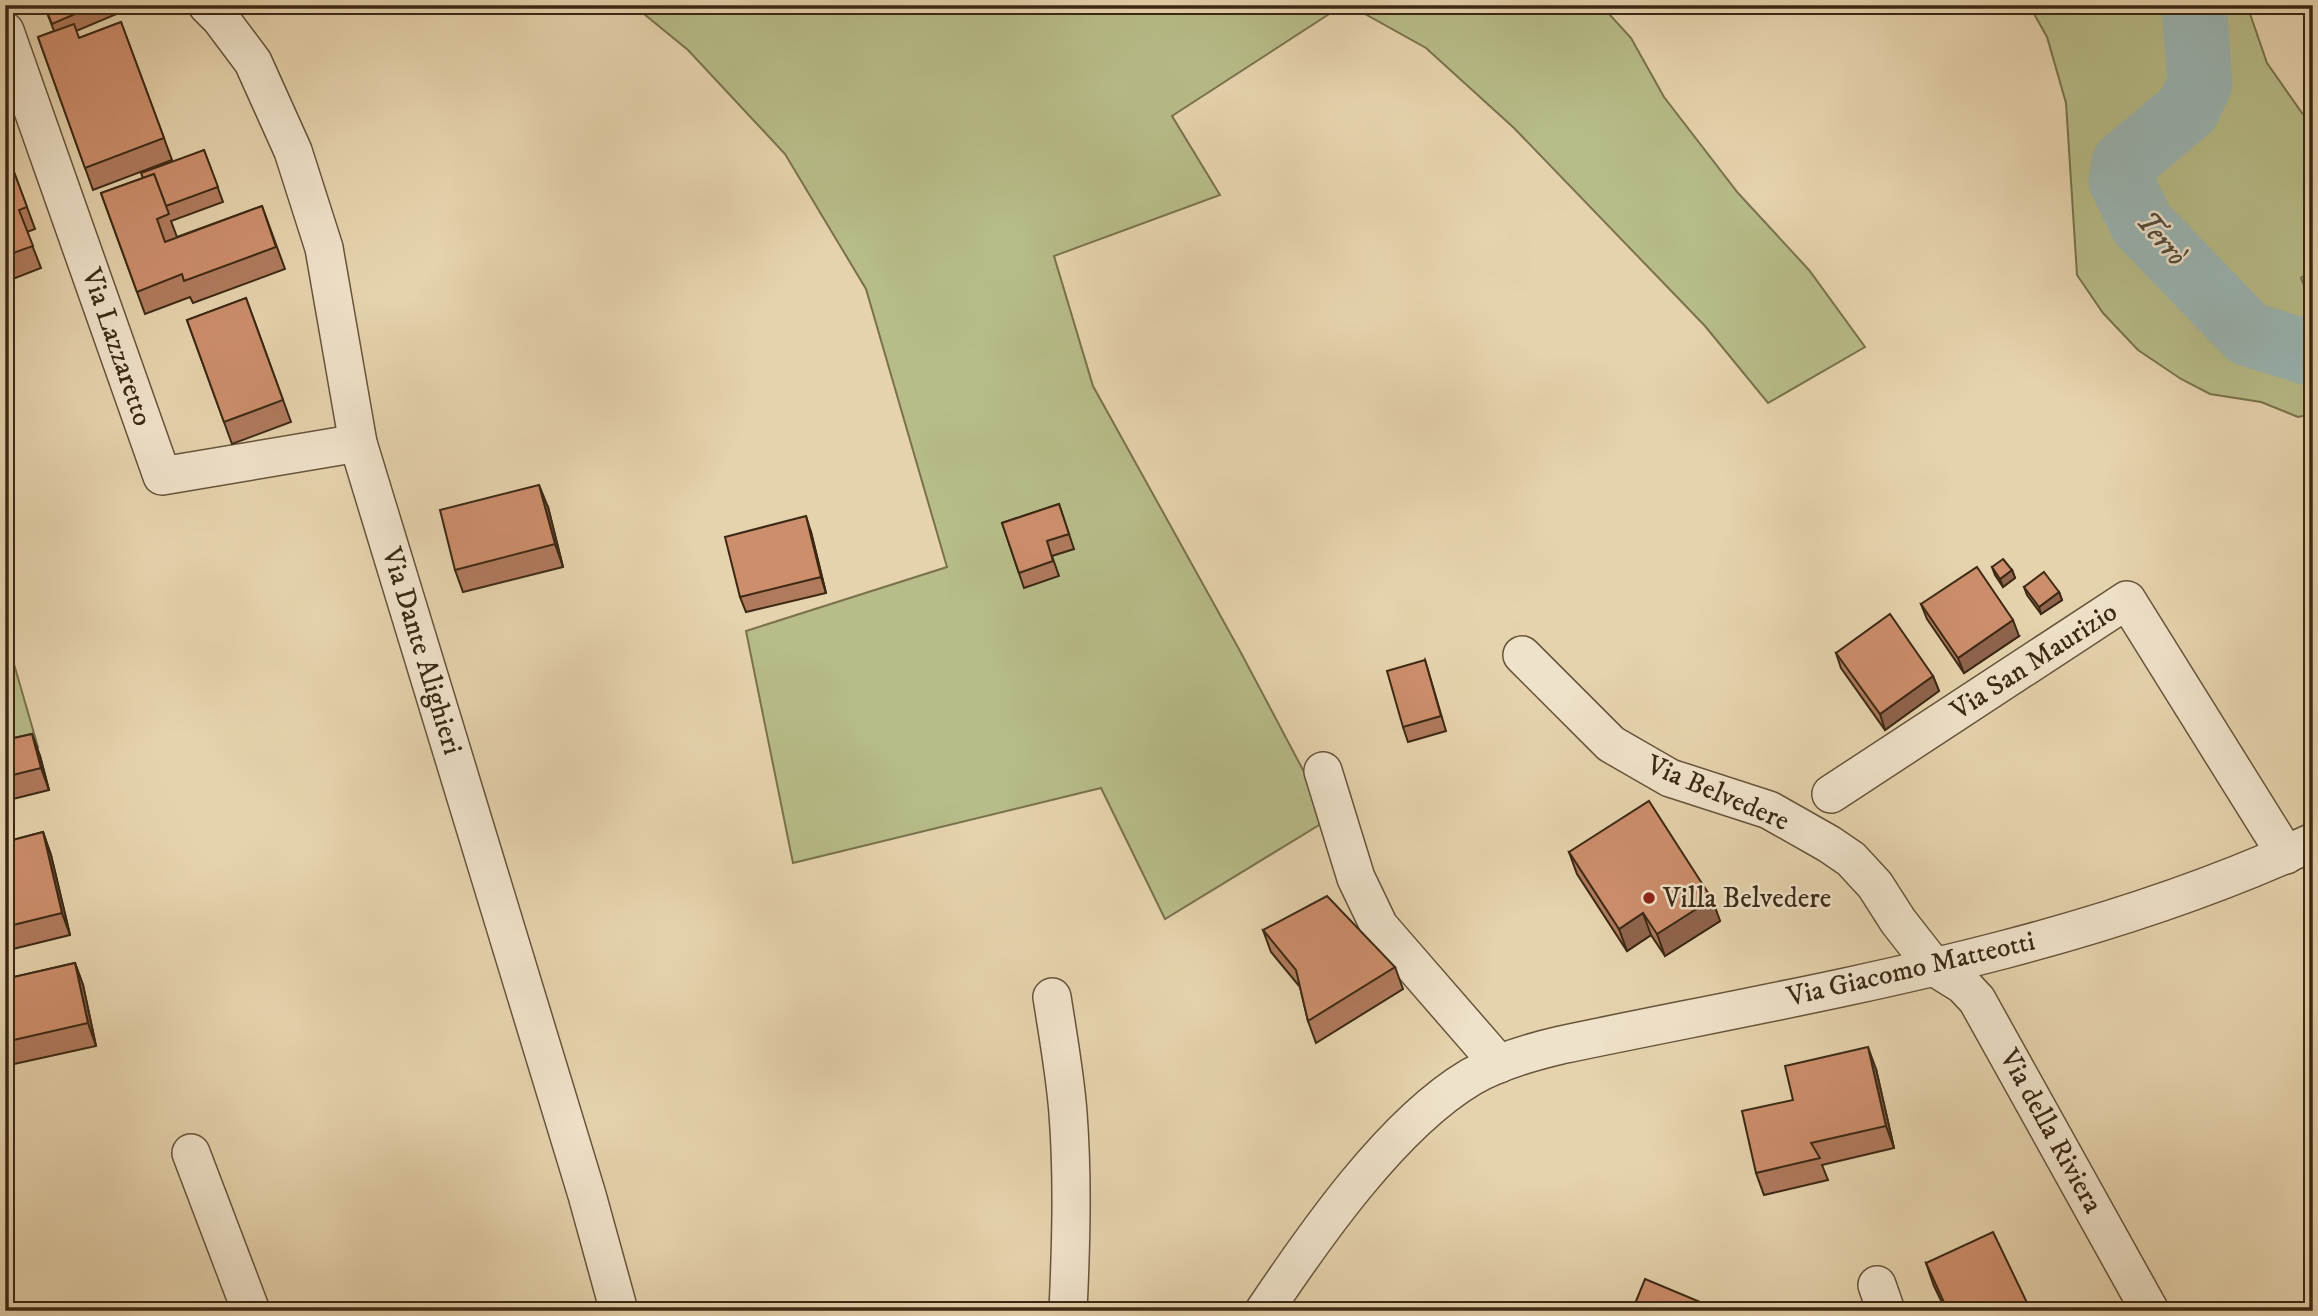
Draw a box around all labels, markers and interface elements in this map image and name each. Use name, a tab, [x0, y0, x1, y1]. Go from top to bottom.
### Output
water label: Terrò	[2127, 204, 2195, 274]
street label: Via Lazzaretto	[73, 263, 160, 430]
street label: Via Dante Alighieri	[374, 542, 470, 759]
street label: Via San Maurizio	[1943, 594, 2124, 728]
street label: Via Belvedere	[1640, 747, 1795, 839]
place label: Villa Belvedere	[1662, 881, 1831, 916]
marker: Villa Belvedere	[1641, 890, 1657, 906]
street label: Via Giacomo Matteotti	[1783, 923, 2038, 1015]
street label: Via della Riviera	[1991, 1042, 2111, 1219]

